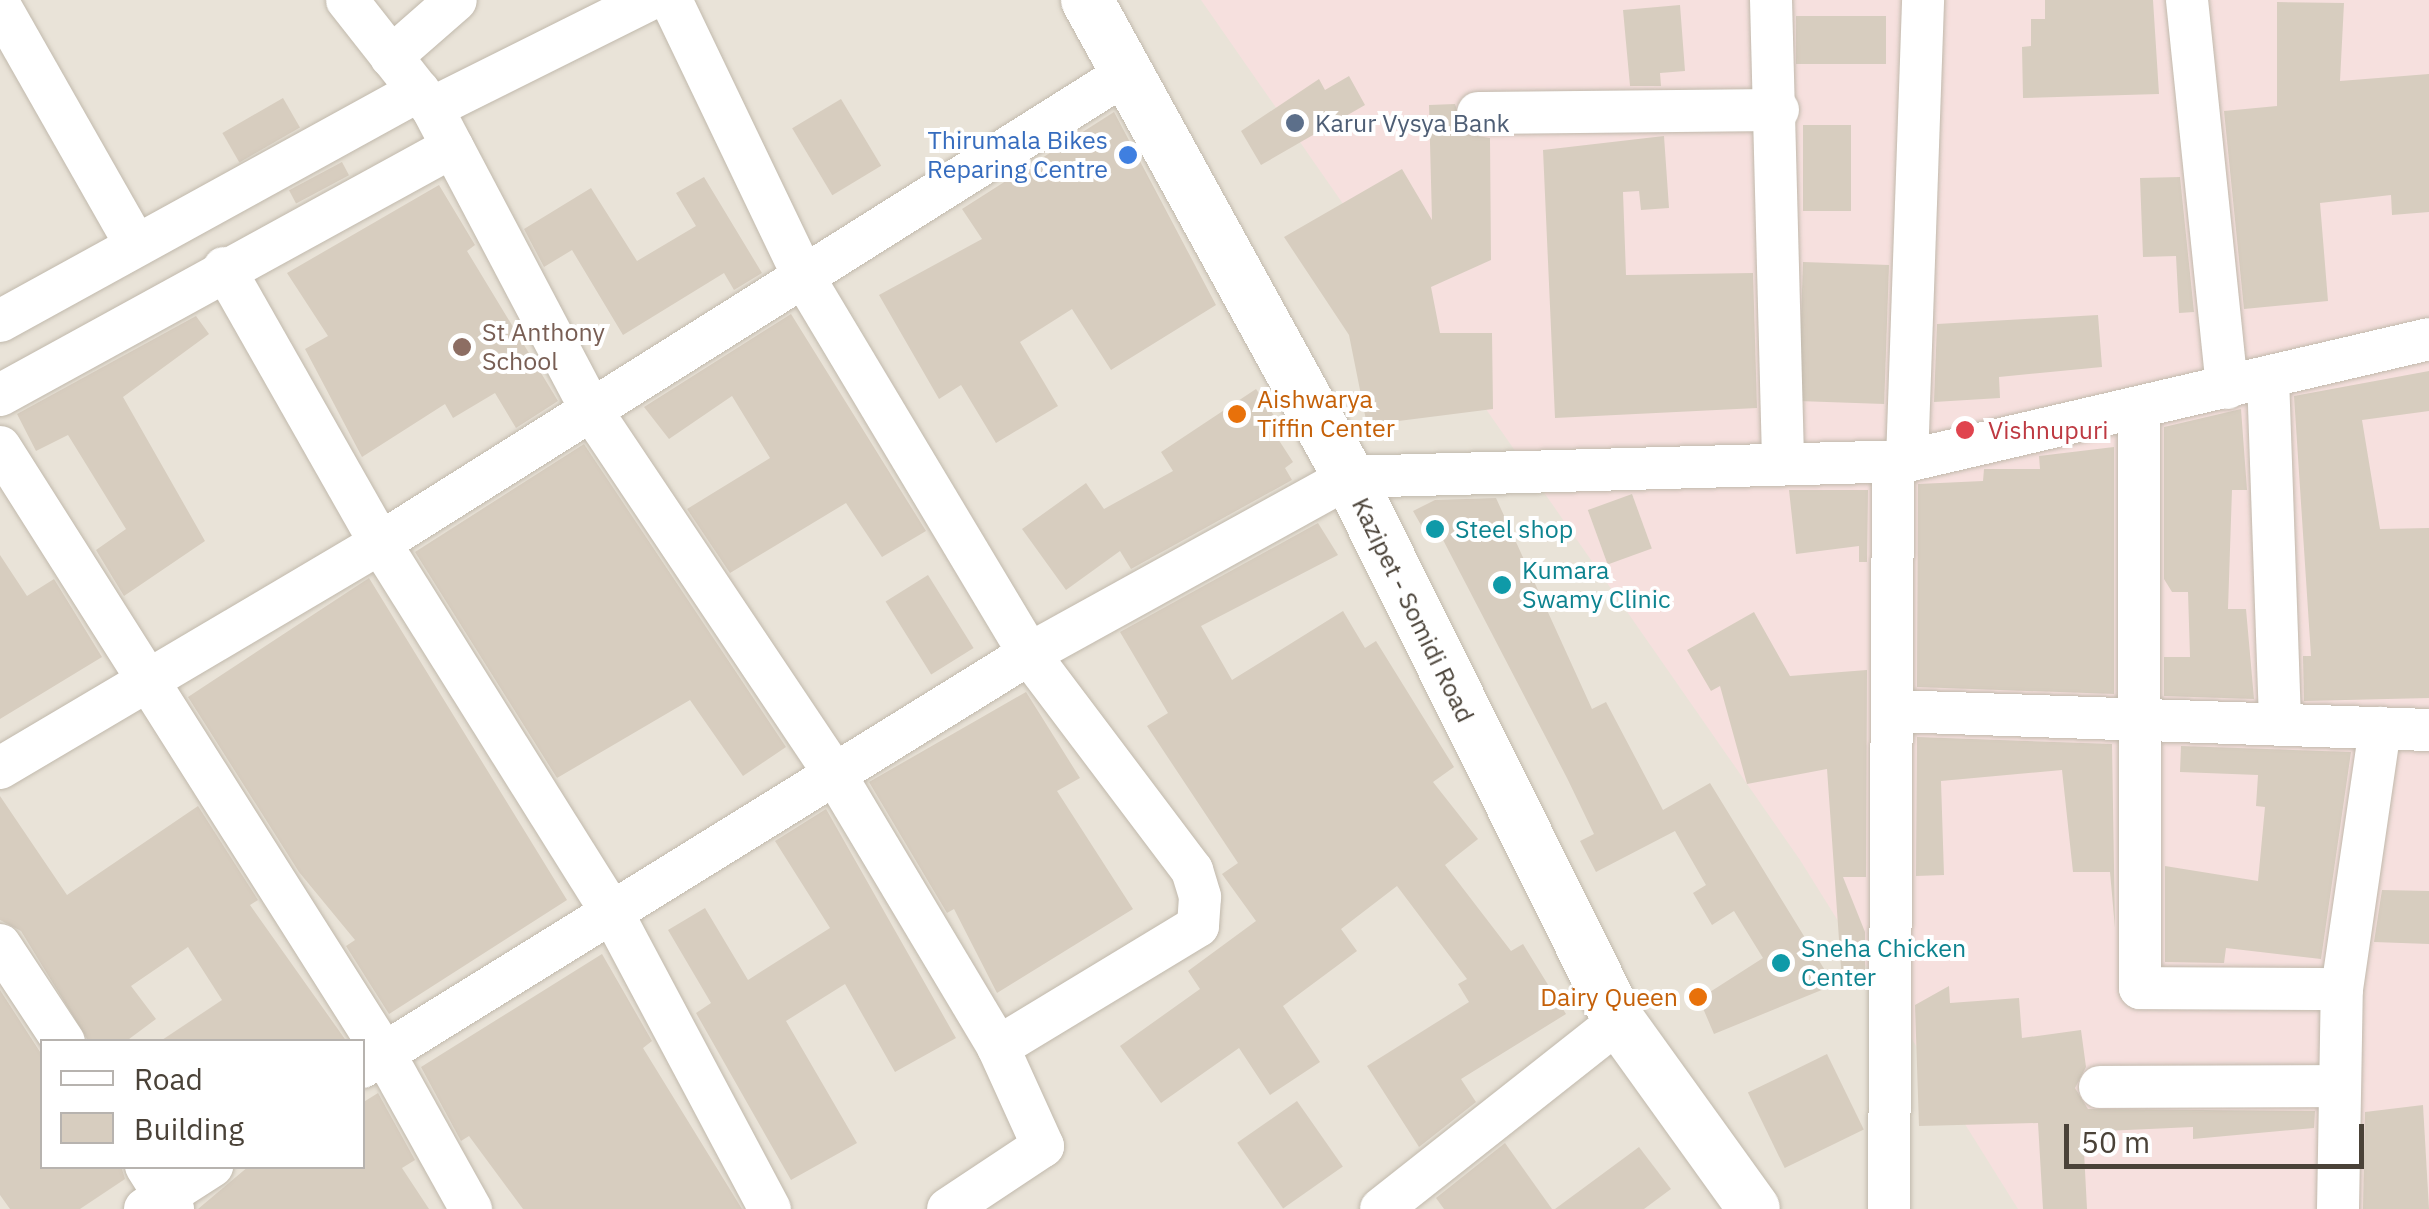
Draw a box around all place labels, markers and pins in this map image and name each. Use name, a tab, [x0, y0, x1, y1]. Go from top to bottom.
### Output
place label: Karur Vysya Bank	[1315, 108, 1510, 138]
marker: Karur Vysya Bank	[1284, 112, 1306, 134]
place label: Thirumala Bikes Reparing Centre	[927, 126, 1108, 185]
marker: Thirumala Bikes Reparing Centre	[1117, 144, 1139, 166]
place label: St Anthony School	[482, 318, 605, 377]
marker: St Anthony School	[451, 336, 473, 358]
place label: Aishwarya Tiffin Center	[1257, 385, 1395, 444]
marker: Aishwarya Tiffin Center	[1226, 403, 1248, 425]
place label: Vishnupuri	[1988, 415, 2108, 445]
marker: Vishnupuri	[1952, 417, 1978, 443]
place label: Steel shop	[1455, 514, 1573, 544]
marker: Steel shop	[1424, 518, 1446, 540]
place label: Kumara Swamy Clinic	[1522, 556, 1670, 615]
marker: Kumara Swamy Clinic	[1491, 574, 1513, 596]
place label: Sneha Chicken Center	[1801, 934, 1966, 993]
marker: Sneha Chicken Center	[1770, 952, 1792, 974]
place label: Dairy Queen	[1540, 982, 1678, 1012]
marker: Dairy Queen	[1687, 986, 1709, 1008]

